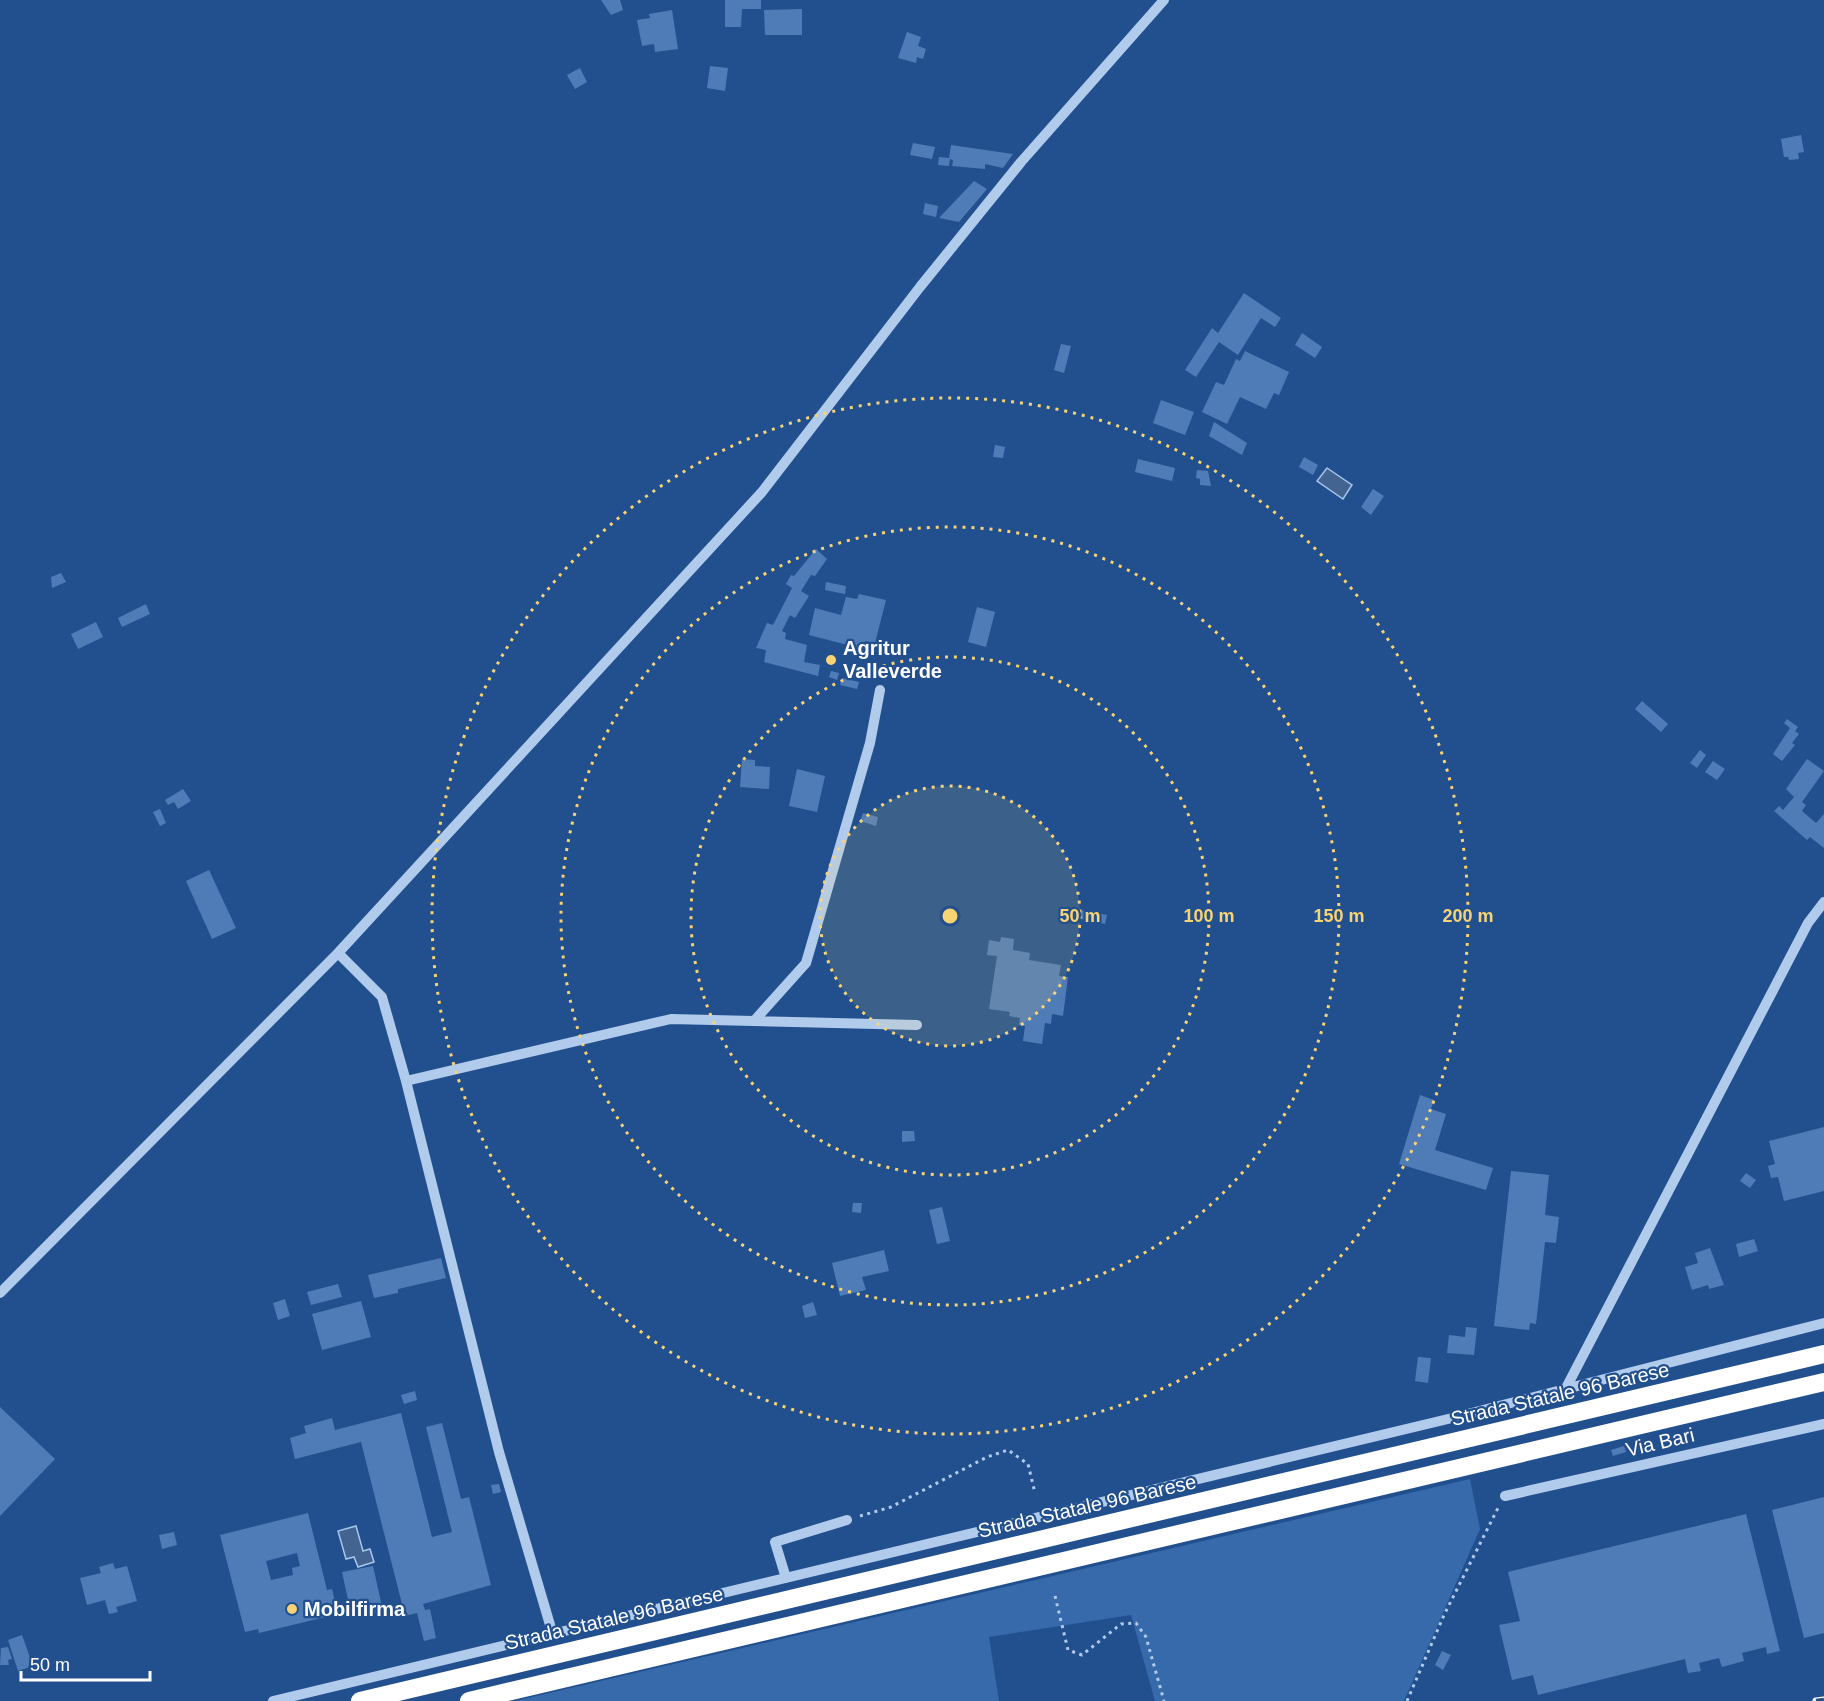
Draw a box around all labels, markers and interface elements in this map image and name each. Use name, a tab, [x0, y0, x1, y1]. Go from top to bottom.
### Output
place label: Agritur Valleverde	[843, 637, 942, 682]
marker: Agritur Valleverde	[824, 653, 838, 667]
centre of rings	[940, 906, 960, 926]
text: 50 m	[1059, 906, 1101, 926]
text: 100 m	[1183, 906, 1235, 926]
text: 150 m	[1313, 906, 1365, 926]
text: 200 m	[1442, 906, 1494, 926]
street label: Strada Statale 96 Barese	[1449, 1358, 1671, 1430]
street label: Via Bari	[1624, 1423, 1696, 1461]
street label: Strada Statale 96 Barese	[976, 1470, 1198, 1542]
street label: Strada Statale 96 Barese	[503, 1582, 725, 1654]
place label: Mobilfirma	[304, 1598, 406, 1620]
marker: Mobilfirma	[285, 1602, 299, 1616]
scale bar	[21, 1644, 150, 1682]
text: 50 m	[30, 1655, 70, 1675]

